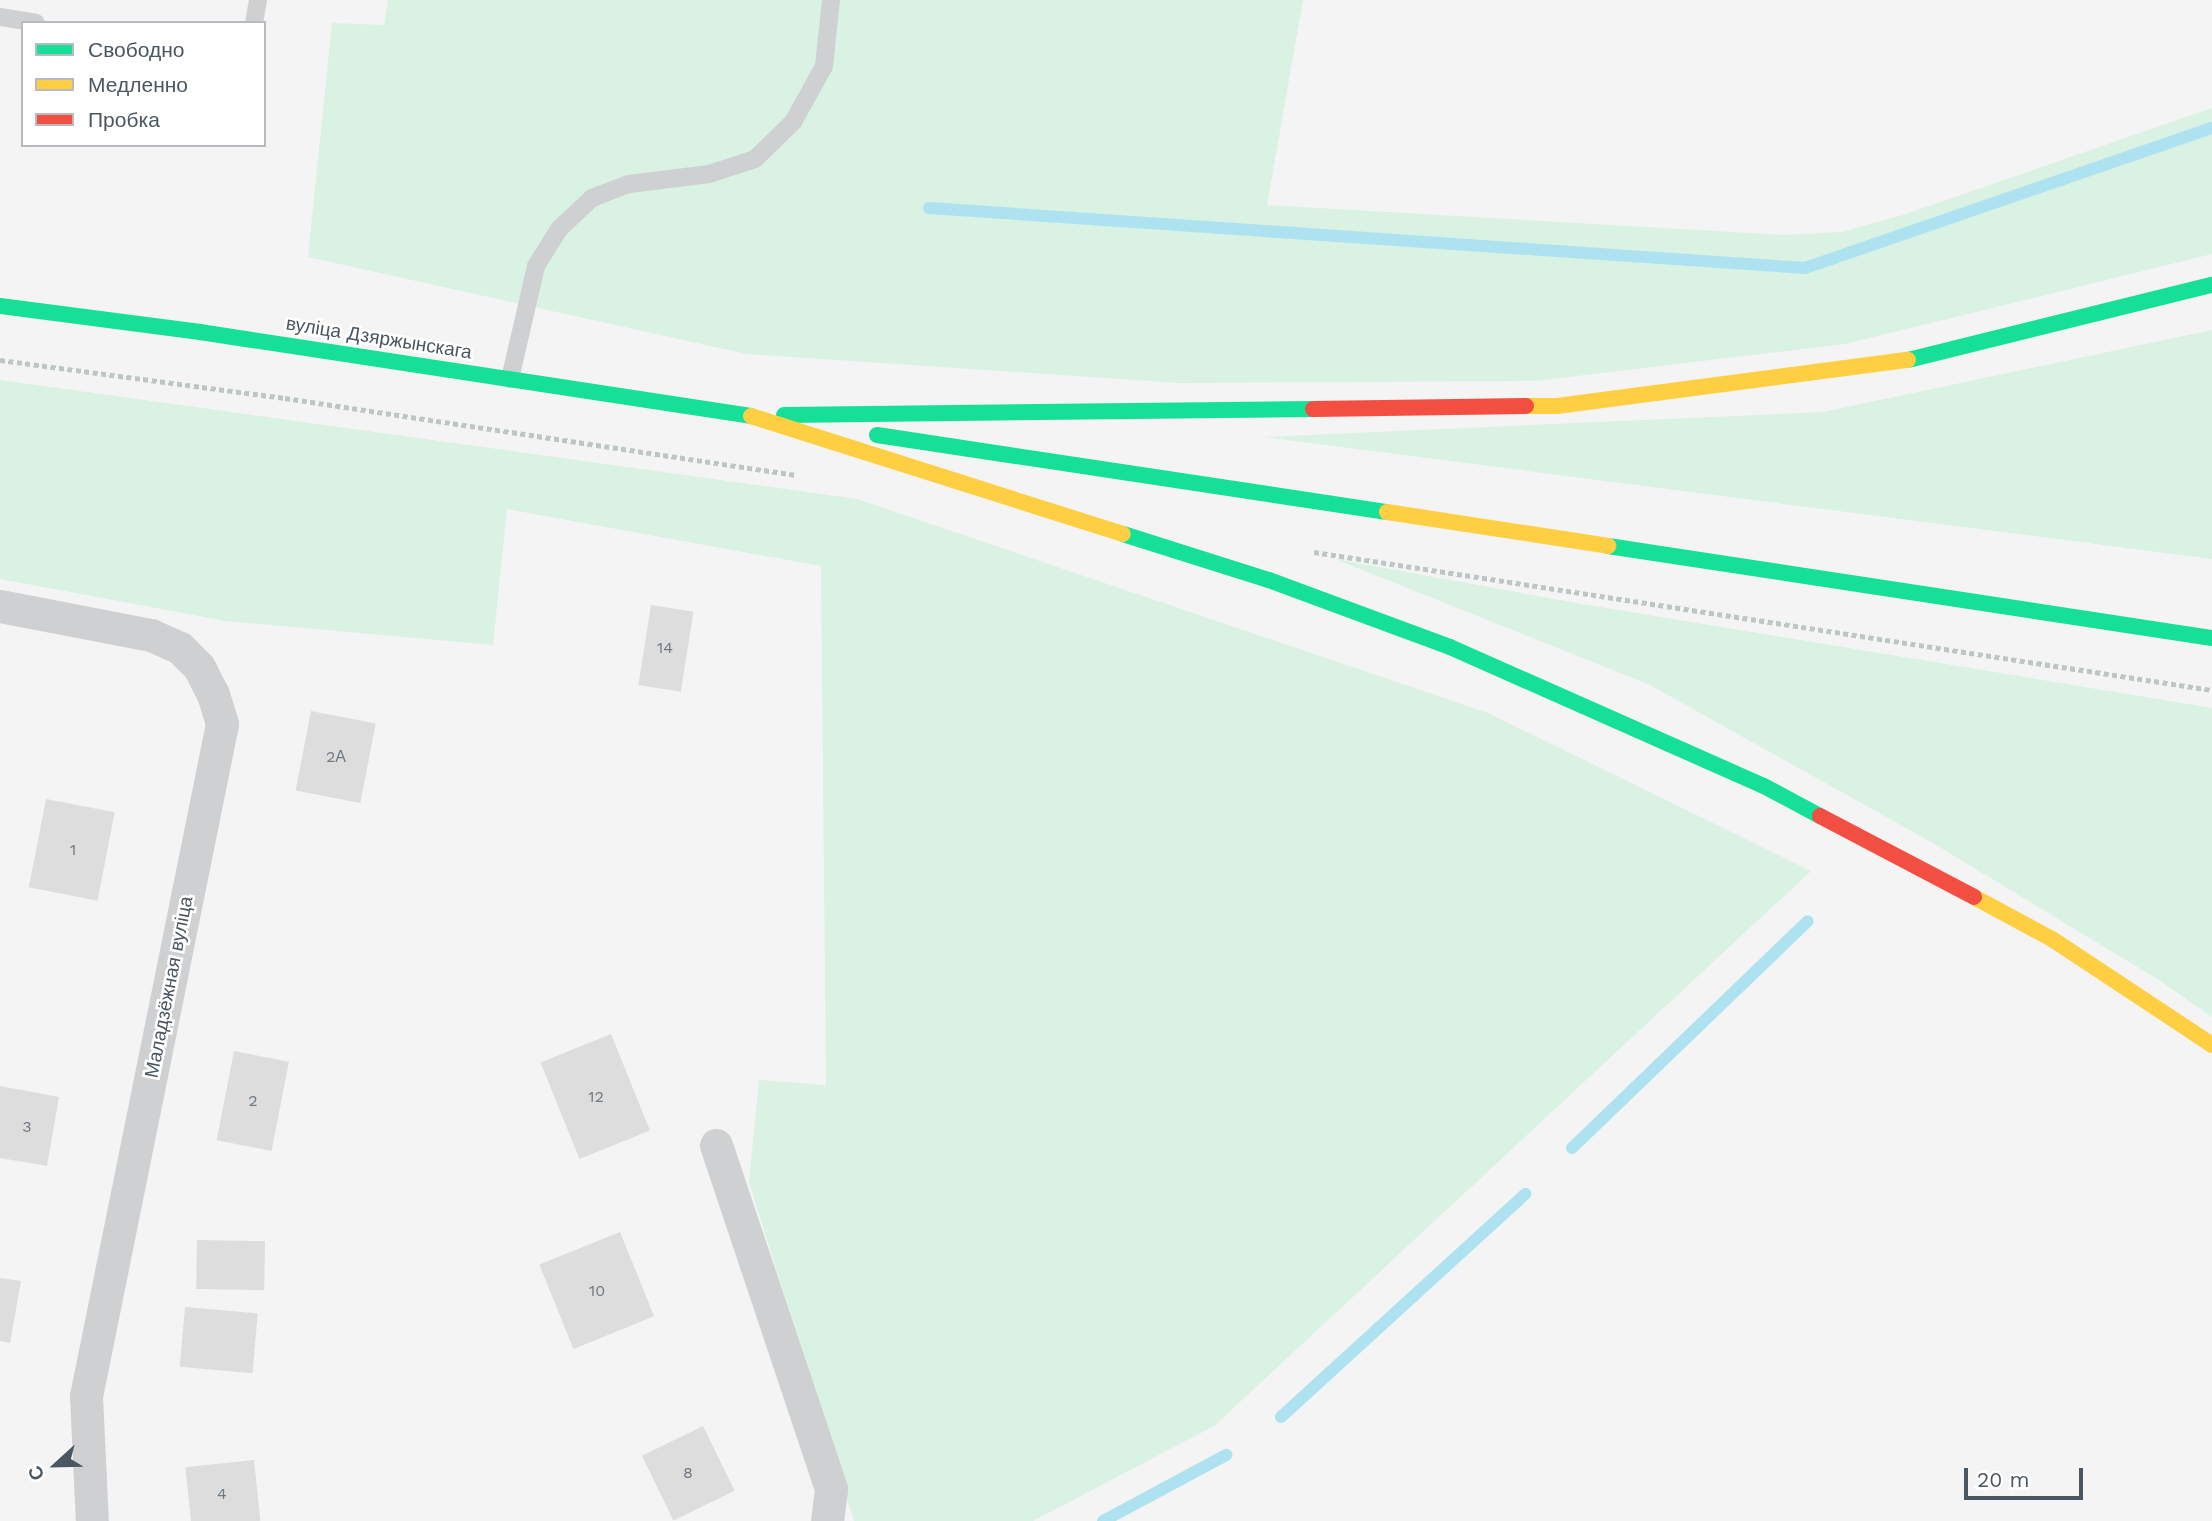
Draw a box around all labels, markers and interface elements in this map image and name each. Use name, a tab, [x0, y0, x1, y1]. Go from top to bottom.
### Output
legend	[21, 21, 266, 147]
text: Свободно	[88, 37, 185, 62]
text: Медленно	[88, 72, 188, 97]
text: Пробка	[88, 107, 160, 132]
street label: вуліца Дзяржынскага	[284, 312, 474, 364]
house number: 14	[657, 638, 673, 658]
house number: 2А	[326, 747, 346, 767]
house number: 1	[70, 840, 76, 860]
street label: Маладзёжная вуліца	[140, 894, 198, 1080]
house number: 12	[588, 1087, 604, 1107]
house number: 2	[248, 1091, 258, 1111]
house number: 3	[22, 1117, 32, 1137]
house number: 10	[589, 1281, 605, 1301]
north arrow	[21, 1430, 91, 1500]
scale bar	[1967, 1454, 2086, 1498]
text: С	[23, 1462, 49, 1484]
house number: 8	[683, 1463, 693, 1483]
text: 20 m	[1977, 1467, 2029, 1492]
house number: 4	[217, 1484, 227, 1504]

